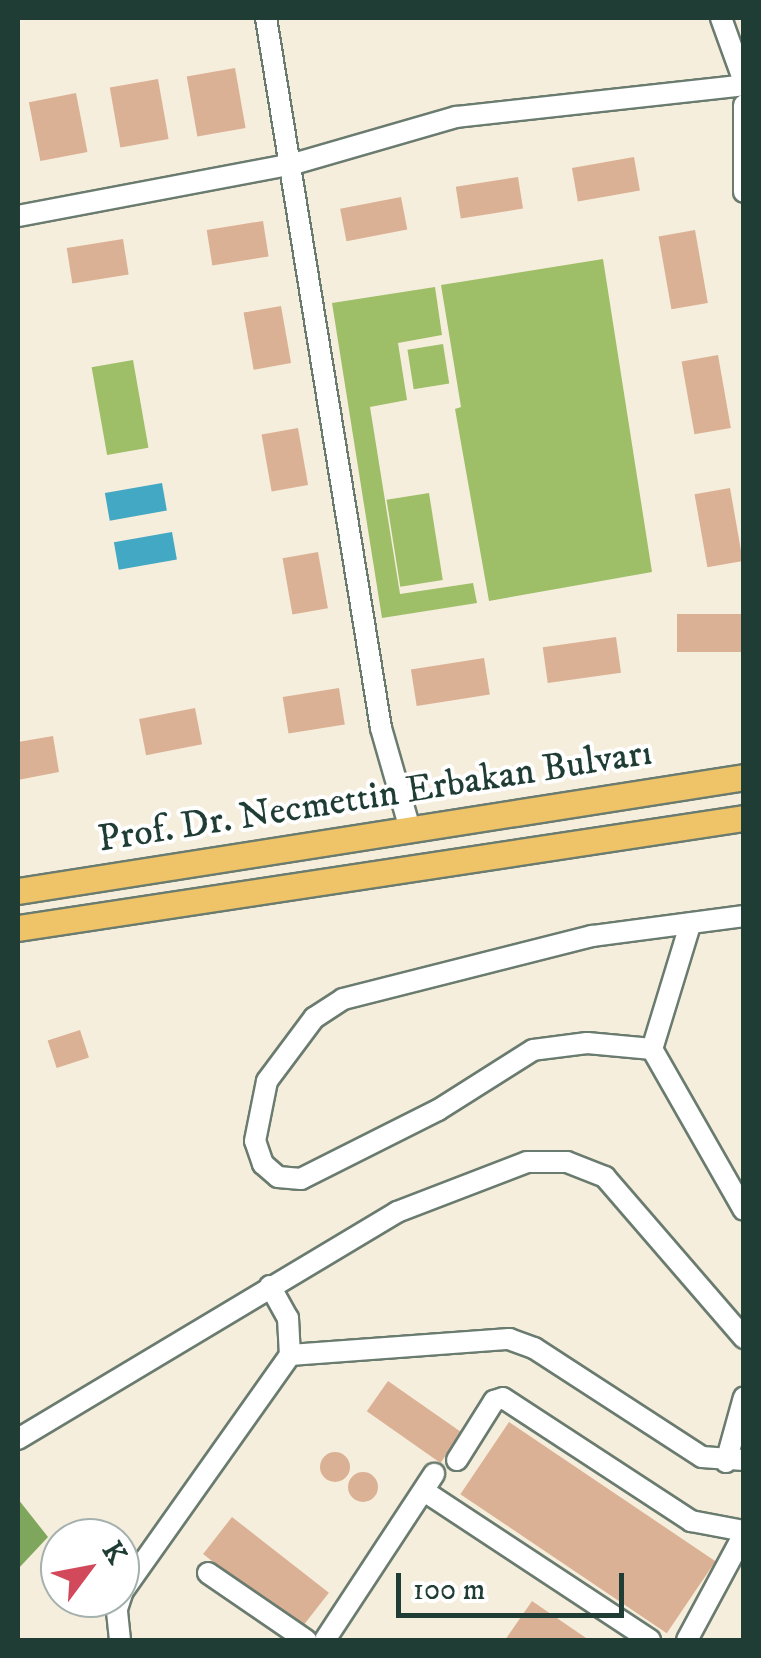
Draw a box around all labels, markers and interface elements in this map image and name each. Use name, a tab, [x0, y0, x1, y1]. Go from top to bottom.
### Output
street label: Prof. Dr. Necmettin Erbakan Bulvarı	[95, 731, 655, 863]
north arrow	[40, 1518, 140, 1618]
text: K	[94, 1535, 134, 1571]
scale bar	[401, 1553, 628, 1615]
text: 100 m	[413, 1572, 485, 1609]

